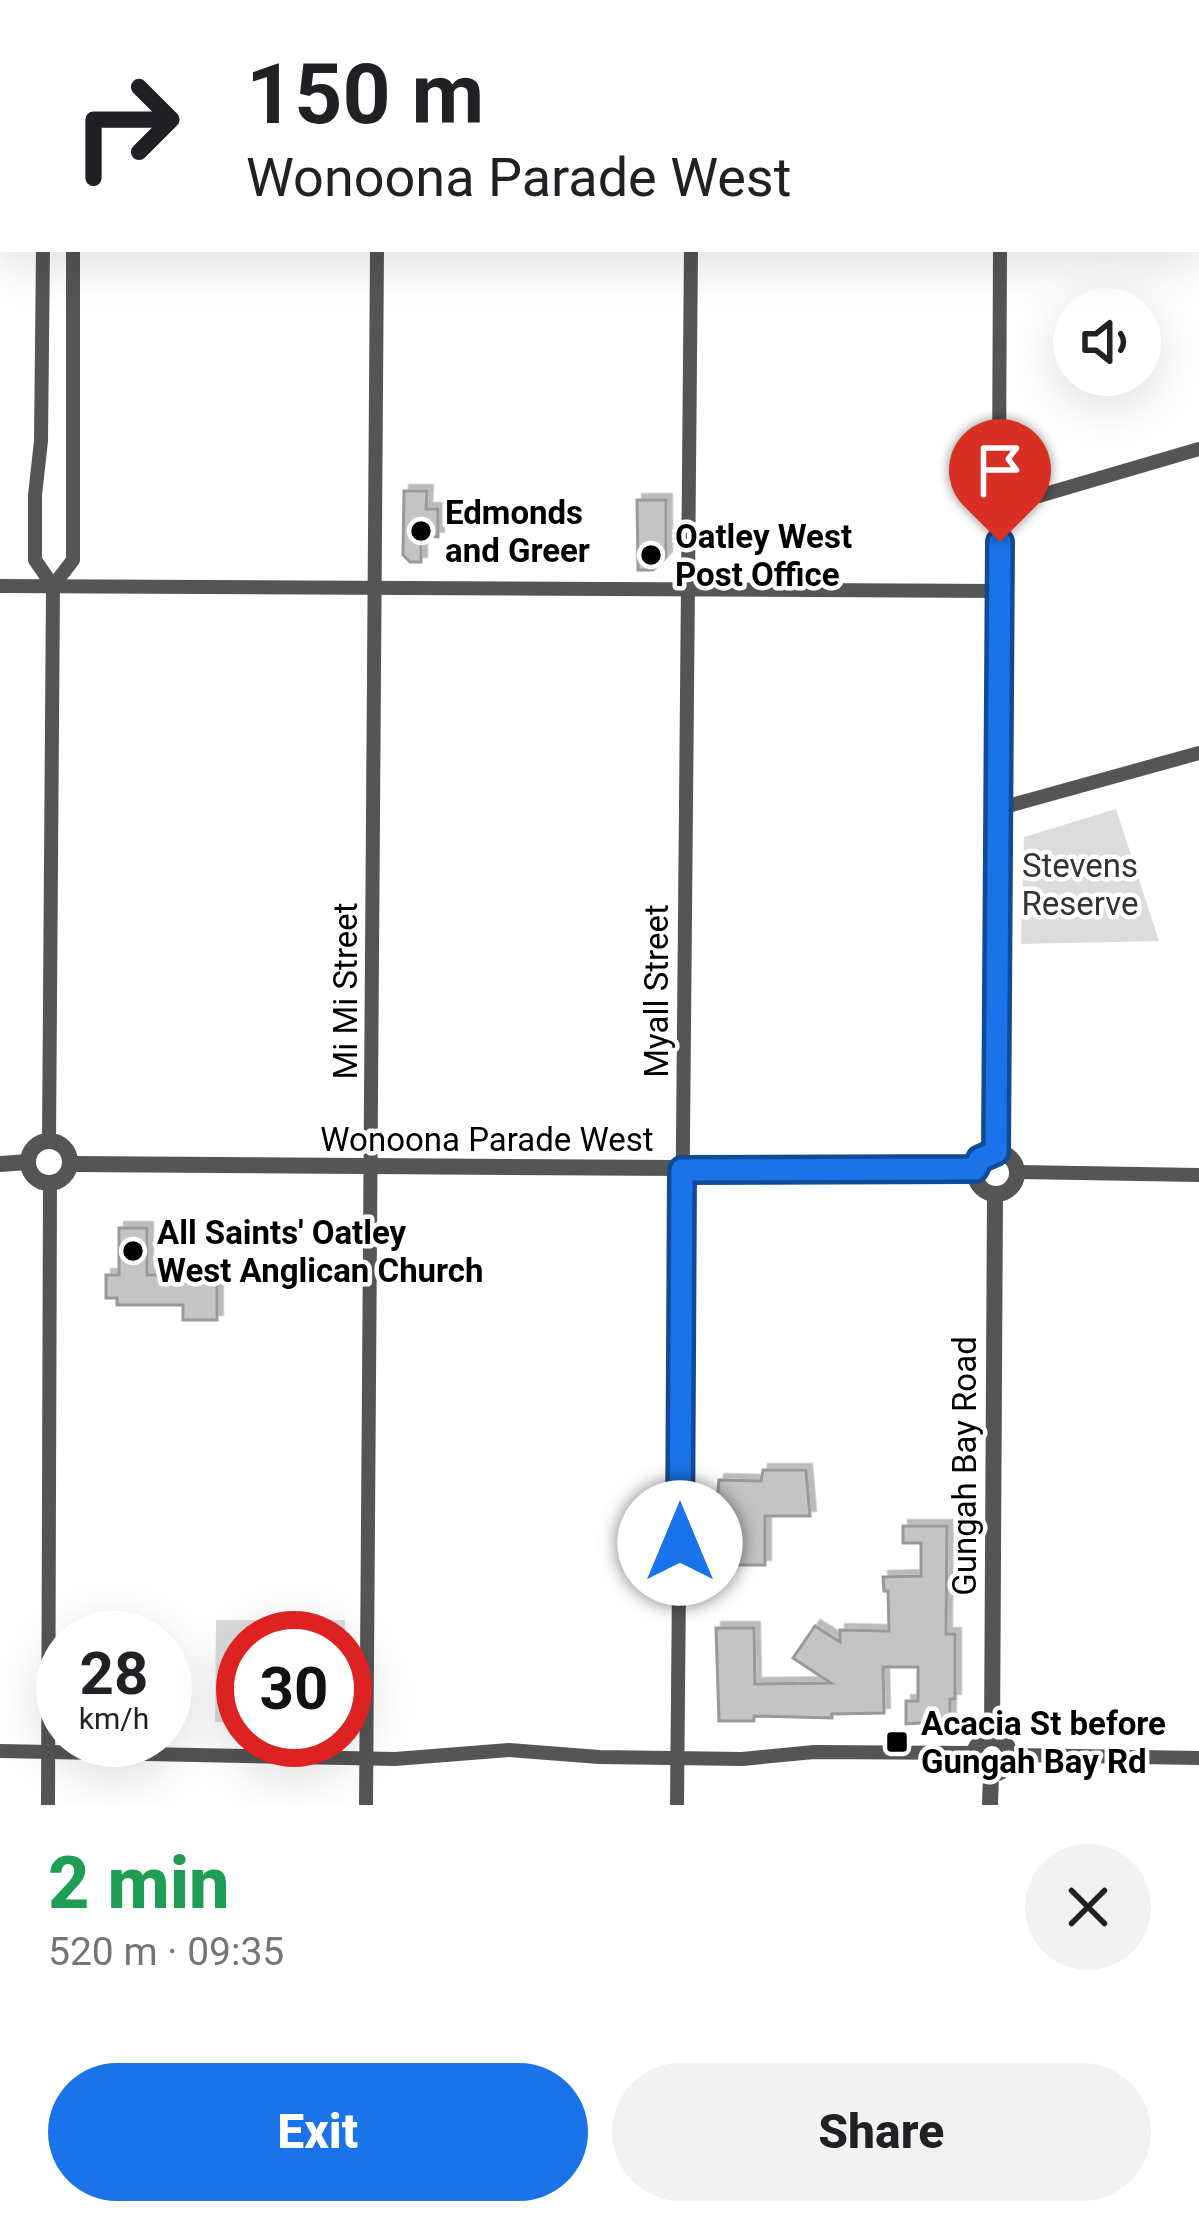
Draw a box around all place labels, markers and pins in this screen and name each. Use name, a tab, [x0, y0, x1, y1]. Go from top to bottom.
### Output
pin	[949, 419, 1051, 542]
place label: Edmonds and Greer	[445, 493, 590, 570]
place label: Oatley West Post Office	[675, 517, 852, 594]
marker: Edmonds and Greer	[408, 518, 434, 544]
marker: Oatley West Post Office	[638, 542, 664, 568]
place label: All Saints' Oatley West Anglican Church	[157, 1213, 484, 1290]
marker: All Saints' Oatley West Anglican Church	[120, 1238, 146, 1264]
place label: Acacia St before Gungah Bay Rd	[921, 1704, 1166, 1781]
marker: Acacia St before Gungah Bay Rd	[884, 1729, 910, 1755]

